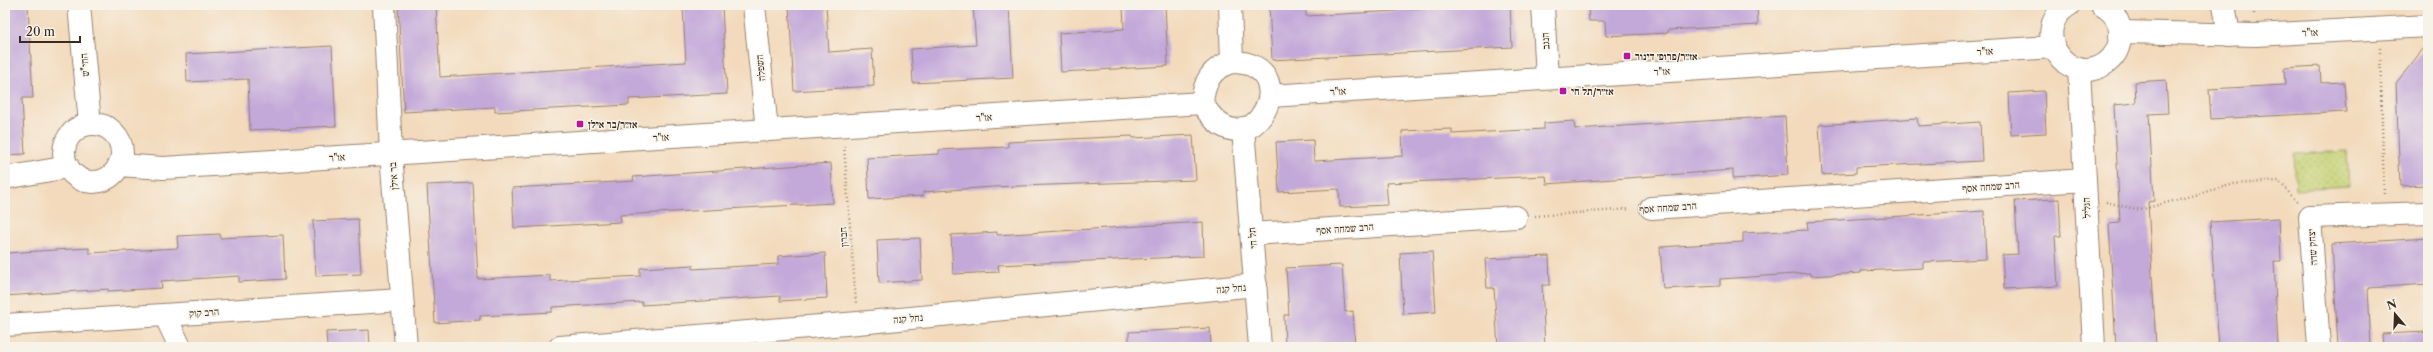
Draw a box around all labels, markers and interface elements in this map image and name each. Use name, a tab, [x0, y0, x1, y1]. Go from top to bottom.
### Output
scale bar	[20, 18, 80, 44]
text: 20 m	[26, 24, 55, 39]
street label: אז"ר	[2302, 26, 2318, 39]
street label: הנגב	[1539, 32, 1552, 50]
street label: אז"ר	[1977, 45, 1993, 58]
place label: אז״ר/פרופ׳ דינור	[1635, 50, 1698, 63]
marker: אז״ר/פרופ׳ דינור	[1622, 51, 1632, 61]
street label: החי"ש	[77, 53, 92, 77]
street label: השפלה	[753, 54, 768, 82]
street label: אז"ר	[1654, 65, 1670, 78]
street label: אז"ר	[1329, 84, 1347, 99]
place label: אז״ר/תל חי	[1571, 85, 1614, 98]
marker: אז״ר/תל חי	[1558, 86, 1568, 96]
street label: אז"ר	[975, 110, 993, 125]
place label: אז״ר/בר אילן	[588, 118, 638, 131]
marker: אז״ר/בר אילן	[575, 119, 585, 129]
street label: אז"ר	[652, 130, 670, 145]
street label: אז"ר	[328, 150, 346, 165]
street label: בר אילן	[386, 162, 401, 190]
street label: הרב שמחה אסף	[1962, 178, 2020, 195]
street label: הגליל	[2079, 197, 2094, 219]
street label: הרב שמחה אסף	[1639, 199, 1697, 216]
street label: הרב שמחה אסף	[1316, 220, 1374, 237]
street label: חברון	[836, 226, 851, 247]
street label: תל חי	[1245, 227, 1260, 249]
street label: יצחק שדה	[2305, 228, 2320, 266]
street label: נחל קנה	[1216, 281, 1247, 296]
north arrow	[2375, 294, 2415, 334]
text: N	[2385, 296, 2399, 313]
street label: הרב קוק	[188, 305, 220, 320]
street label: נחל קנה	[893, 311, 924, 326]

